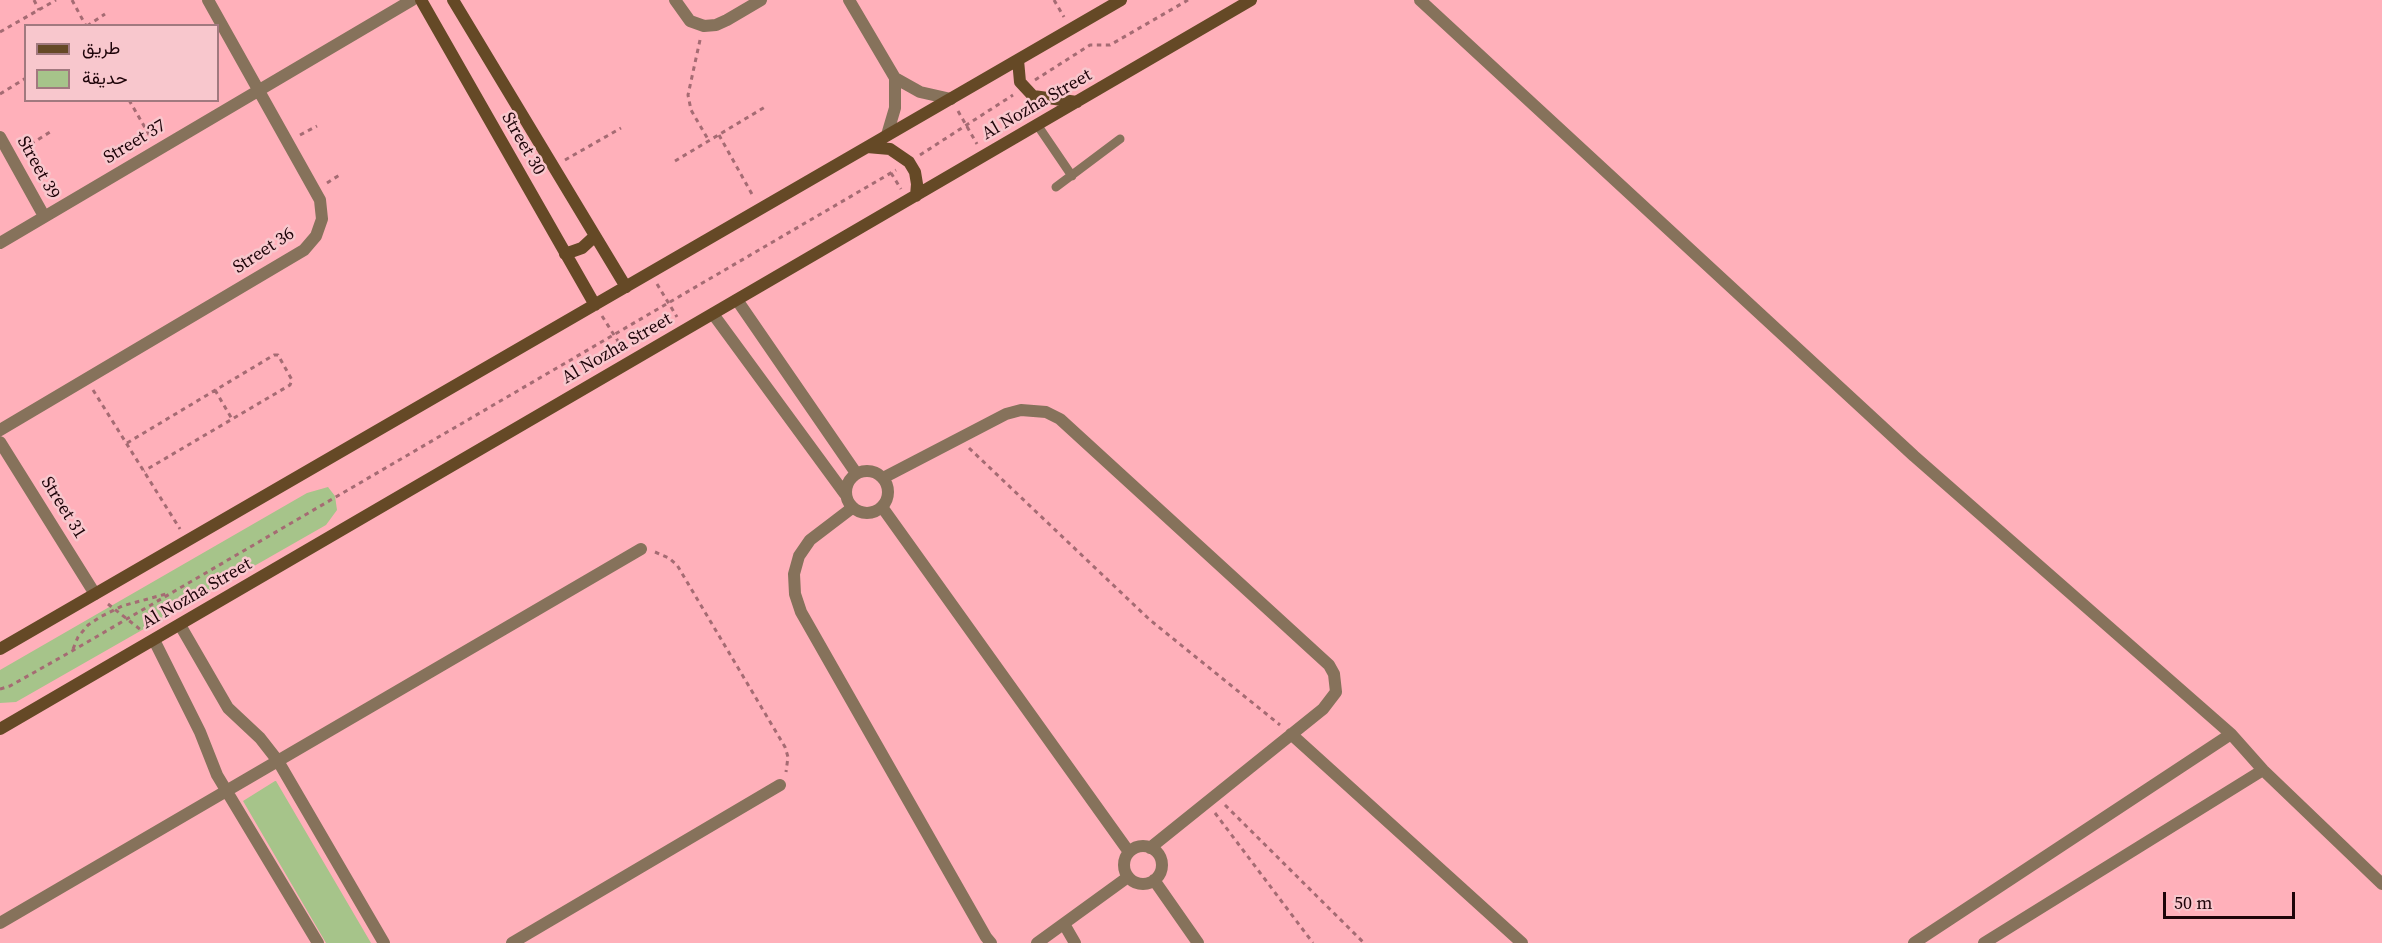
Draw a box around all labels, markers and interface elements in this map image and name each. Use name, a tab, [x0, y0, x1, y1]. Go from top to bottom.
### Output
legend	[24, 24, 219, 102]
text: طريق	[82, 35, 120, 60]
text: حديقة	[82, 65, 128, 90]
street label: Al Nozha Street	[978, 65, 1096, 145]
street label: Street 30	[496, 109, 550, 179]
street label: Street 37	[100, 115, 170, 169]
street label: Street 39	[12, 133, 64, 203]
street label: Street 36	[229, 223, 299, 279]
street label: Al Nozha Street	[558, 309, 676, 389]
street label: Street 31	[36, 473, 90, 543]
street label: Al Nozha Street	[138, 554, 256, 634]
scale bar	[2166, 880, 2298, 918]
text: 50 m	[2174, 890, 2212, 915]

